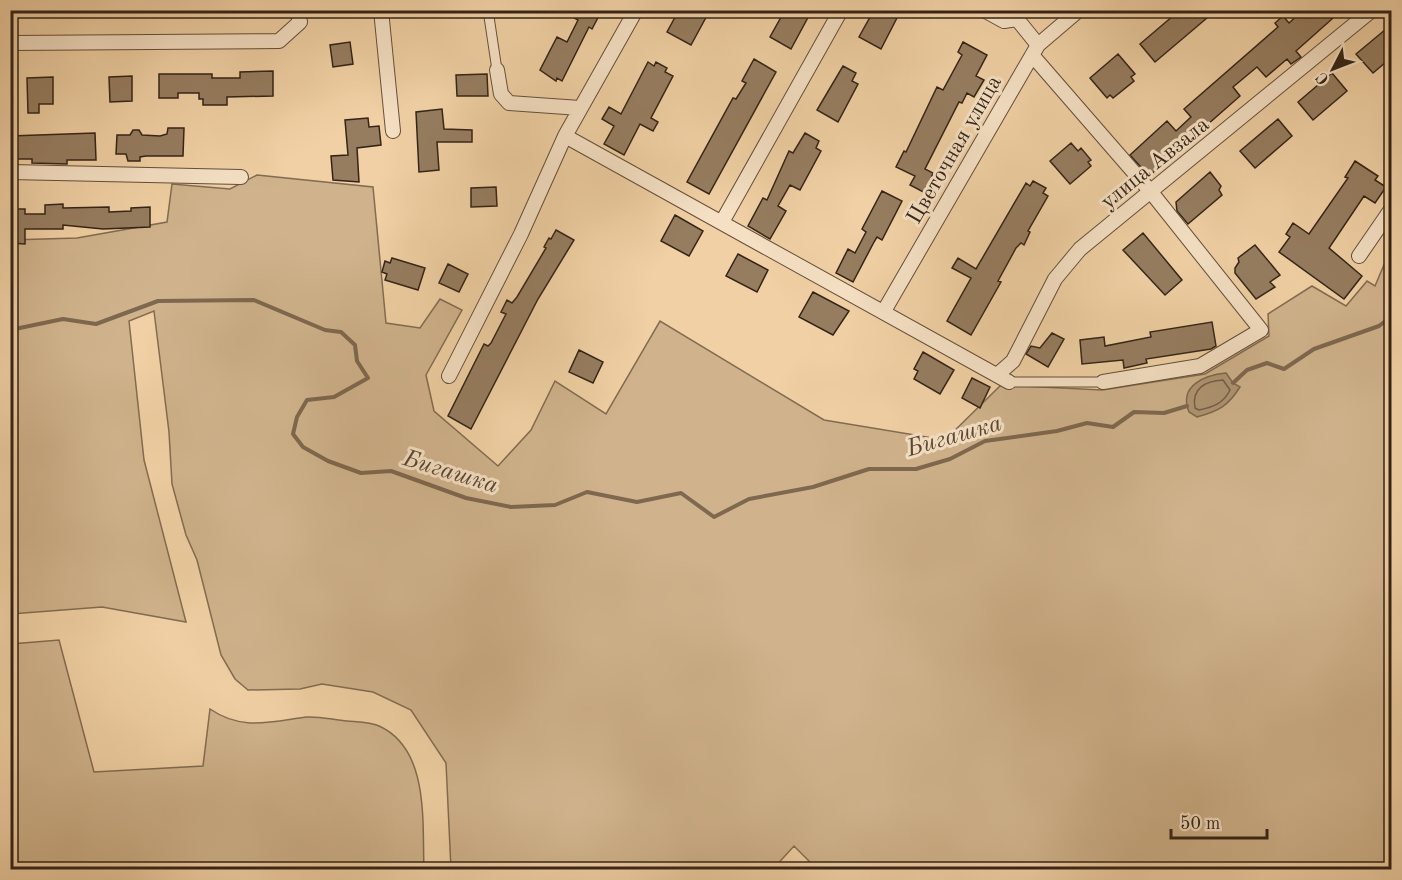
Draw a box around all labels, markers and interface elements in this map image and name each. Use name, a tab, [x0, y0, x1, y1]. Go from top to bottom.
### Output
north arrow	[1303, 39, 1363, 99]
text: С	[1314, 68, 1333, 87]
street label: Цветочная улица	[903, 72, 1006, 228]
street label: улица Авзала	[1097, 113, 1214, 214]
water label: Бигашка	[903, 412, 1005, 462]
water label: Бигашка	[399, 447, 501, 499]
scale bar	[1171, 802, 1267, 840]
text: 50 m	[1180, 815, 1220, 833]

